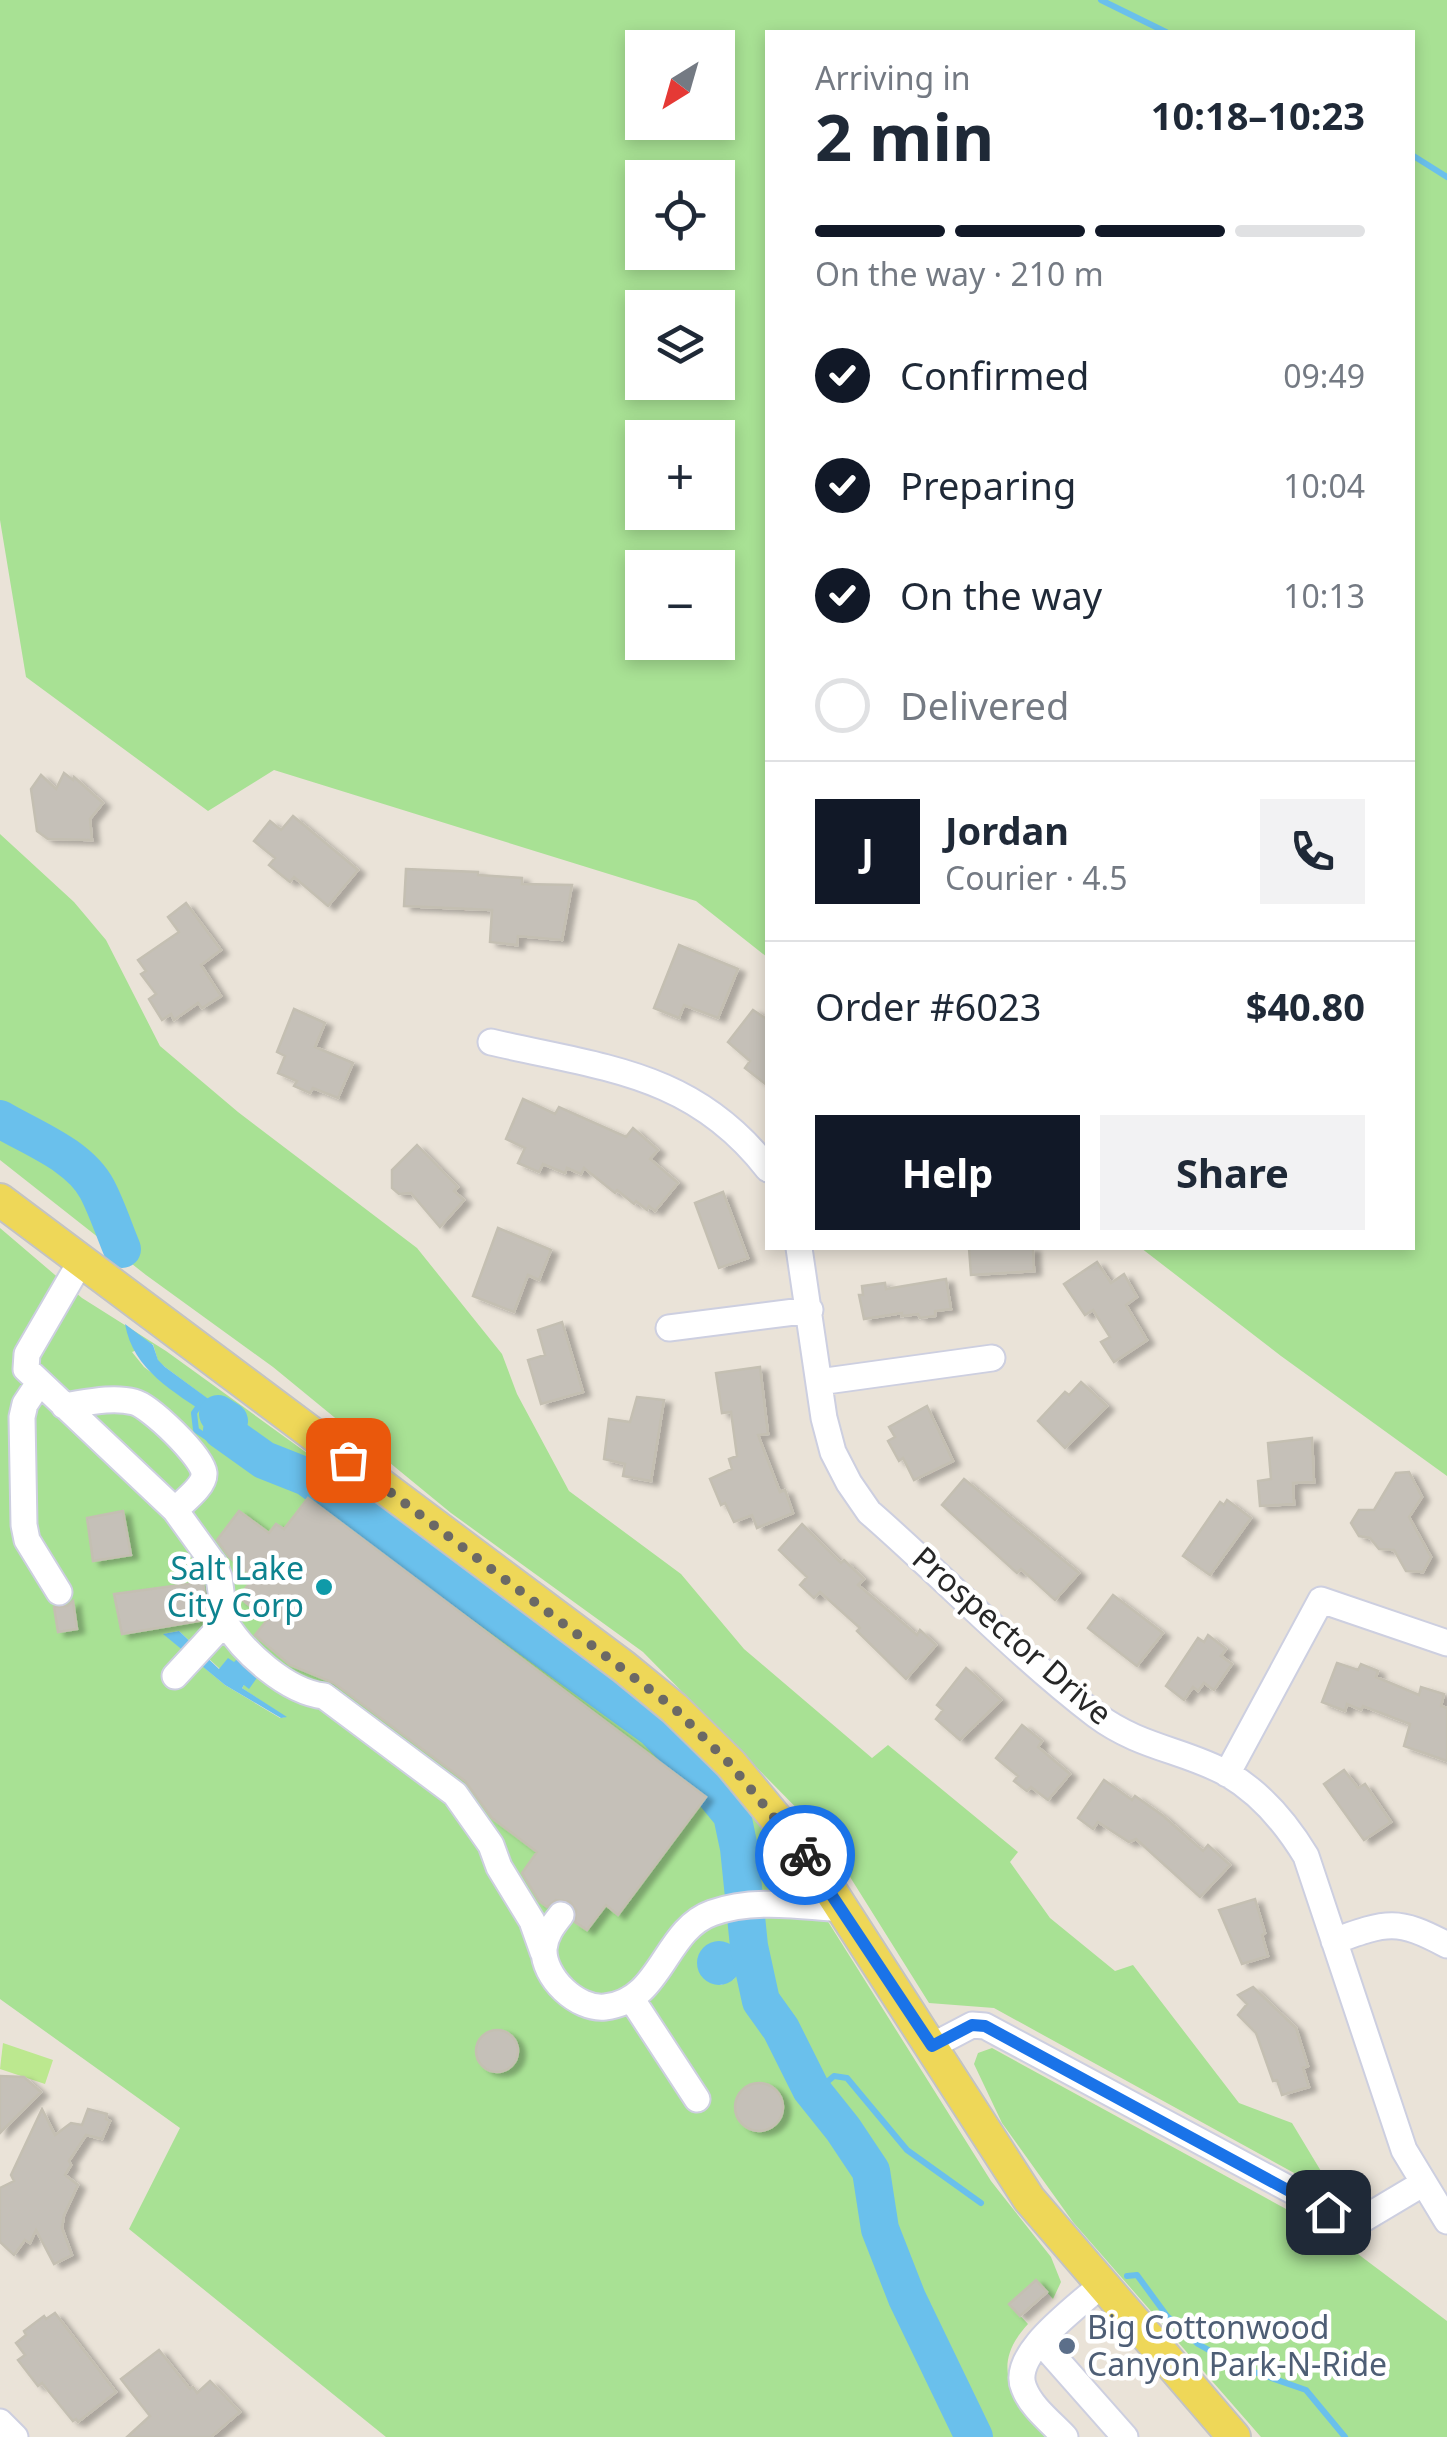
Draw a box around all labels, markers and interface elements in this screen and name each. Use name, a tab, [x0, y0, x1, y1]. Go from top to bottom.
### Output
north arrow	[625, 30, 735, 140]
map controls	[625, 30, 735, 660]
text: Arriving in	[815, 56, 970, 99]
text: 10:18–10:23	[1151, 89, 1365, 141]
text: 2 min	[815, 92, 994, 180]
button: locate	[625, 160, 735, 270]
text: On the way · 210 m	[815, 252, 1104, 295]
button: layers	[625, 290, 735, 400]
icon: check	[815, 348, 870, 403]
text: Confirmed	[900, 349, 1089, 401]
text: 09:49	[1283, 354, 1365, 397]
button: +	[625, 420, 735, 530]
icon: check	[815, 458, 870, 513]
text: Preparing	[900, 459, 1076, 511]
text: 10:04	[1283, 464, 1365, 507]
button: −	[625, 550, 735, 660]
icon: check	[815, 568, 870, 623]
text: On the way	[900, 569, 1102, 621]
text: 10:13	[1283, 574, 1365, 617]
text: Delivered	[900, 679, 1069, 731]
button: phone	[1260, 799, 1365, 904]
text: Jordan	[945, 804, 1069, 856]
text: J	[861, 825, 874, 877]
text: Courier · 4.5	[945, 856, 1128, 899]
text: Order #6023	[815, 980, 1041, 1032]
text: $40.80	[1246, 980, 1365, 1032]
button: Help	[815, 1115, 1080, 1230]
button: Share	[1100, 1115, 1365, 1230]
pin	[306, 1418, 391, 1503]
icon: bag	[321, 1433, 376, 1488]
street label: Prospector Drive	[904, 1536, 1122, 1734]
place label: Salt Lake City Corp	[167, 1546, 304, 1626]
marker: Salt Lake City Corp	[313, 1576, 335, 1598]
courier	[755, 1805, 855, 1905]
icon: bike	[778, 1828, 833, 1883]
pin	[1286, 2170, 1371, 2255]
icon: home	[1301, 2185, 1356, 2240]
place label: Big Cottonwood Canyon Park-N-Ride	[1087, 2305, 1387, 2385]
marker: Big Cottonwood Canyon Park-N-Ride	[1056, 2335, 1078, 2357]

